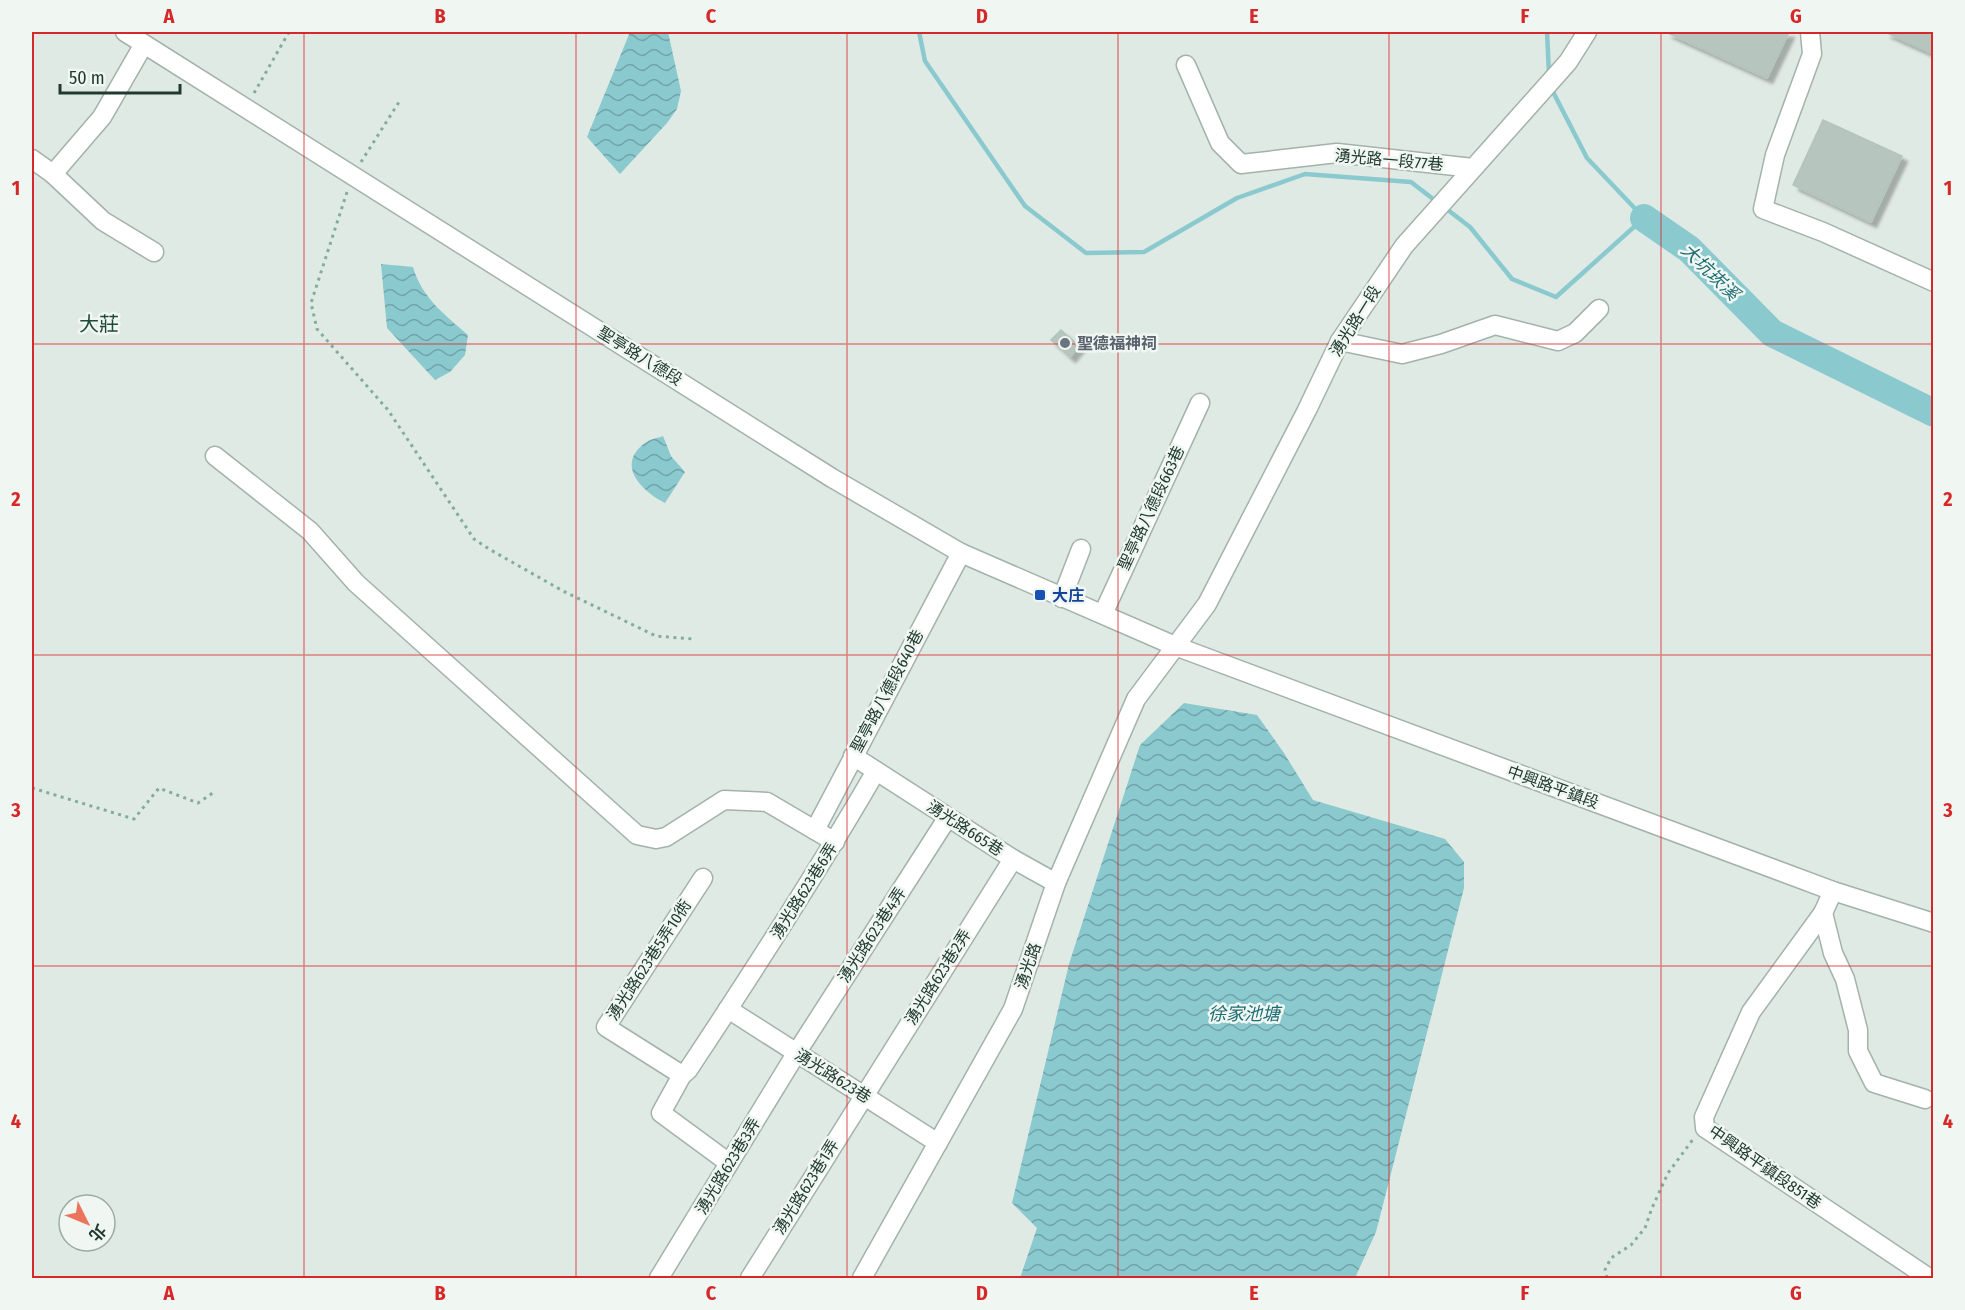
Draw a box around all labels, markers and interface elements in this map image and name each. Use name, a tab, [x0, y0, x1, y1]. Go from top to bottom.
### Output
text: A	[163, 4, 176, 28]
text: B	[434, 4, 446, 28]
text: C	[706, 4, 717, 28]
text: D	[976, 4, 988, 28]
text: E	[1249, 4, 1259, 28]
text: F	[1521, 4, 1530, 28]
text: G	[1790, 4, 1802, 28]
scale bar	[60, 57, 180, 95]
text: 50 m	[69, 67, 105, 89]
street label: 湧光路一段77巷	[1334, 146, 1444, 174]
text: 1	[12, 176, 20, 200]
text: 1	[1944, 176, 1952, 200]
water label: 大坑崁溪	[1676, 239, 1746, 307]
street label: 湧光路一段	[1326, 282, 1384, 360]
district label: 大莊	[79, 312, 119, 336]
street label: 聖亭路八德段	[594, 323, 686, 389]
place label: 聖德福神祠	[1077, 334, 1157, 353]
marker: 聖德福神祠	[1058, 336, 1072, 350]
street label: 聖亭路八德段663巷	[1114, 443, 1188, 573]
text: 2	[10, 487, 21, 511]
text: 2	[1942, 487, 1953, 511]
place label: 大庄	[1052, 586, 1084, 605]
marker: 大庄	[1033, 588, 1047, 602]
street label: 聖亭路八德段640巷	[847, 626, 927, 756]
street label: 中興路平鎮段	[1505, 762, 1601, 812]
street label: 湧光路665巷	[923, 796, 1007, 860]
text: 3	[10, 798, 21, 822]
text: 3	[1942, 798, 1953, 822]
street label: 湧光路623巷6弄	[767, 839, 841, 943]
street label: 湧光路623巷4弄	[834, 884, 910, 986]
street label: 湧光路623巷5弄10衖	[603, 896, 695, 1024]
street label: 湧光路623巷2弄	[901, 926, 975, 1028]
street label: 湧光路	[1011, 940, 1045, 992]
water label: 徐家池塘	[1208, 1003, 1283, 1025]
street label: 湧光路623巷	[791, 1045, 875, 1107]
text: 4	[11, 1109, 21, 1133]
text: 4	[1943, 1109, 1953, 1133]
street label: 湧光路623巷3弄	[692, 1114, 764, 1218]
street label: 中興路平鎮段851巷	[1705, 1121, 1825, 1213]
street label: 湧光路623巷1弄	[769, 1136, 843, 1238]
north arrow	[57, 1193, 117, 1253]
text: 北	[85, 1221, 110, 1245]
text: A	[163, 1281, 176, 1305]
text: B	[434, 1281, 446, 1305]
text: C	[706, 1281, 717, 1305]
text: D	[976, 1281, 988, 1305]
text: E	[1249, 1281, 1259, 1305]
text: F	[1521, 1281, 1530, 1305]
text: G	[1790, 1281, 1802, 1305]

